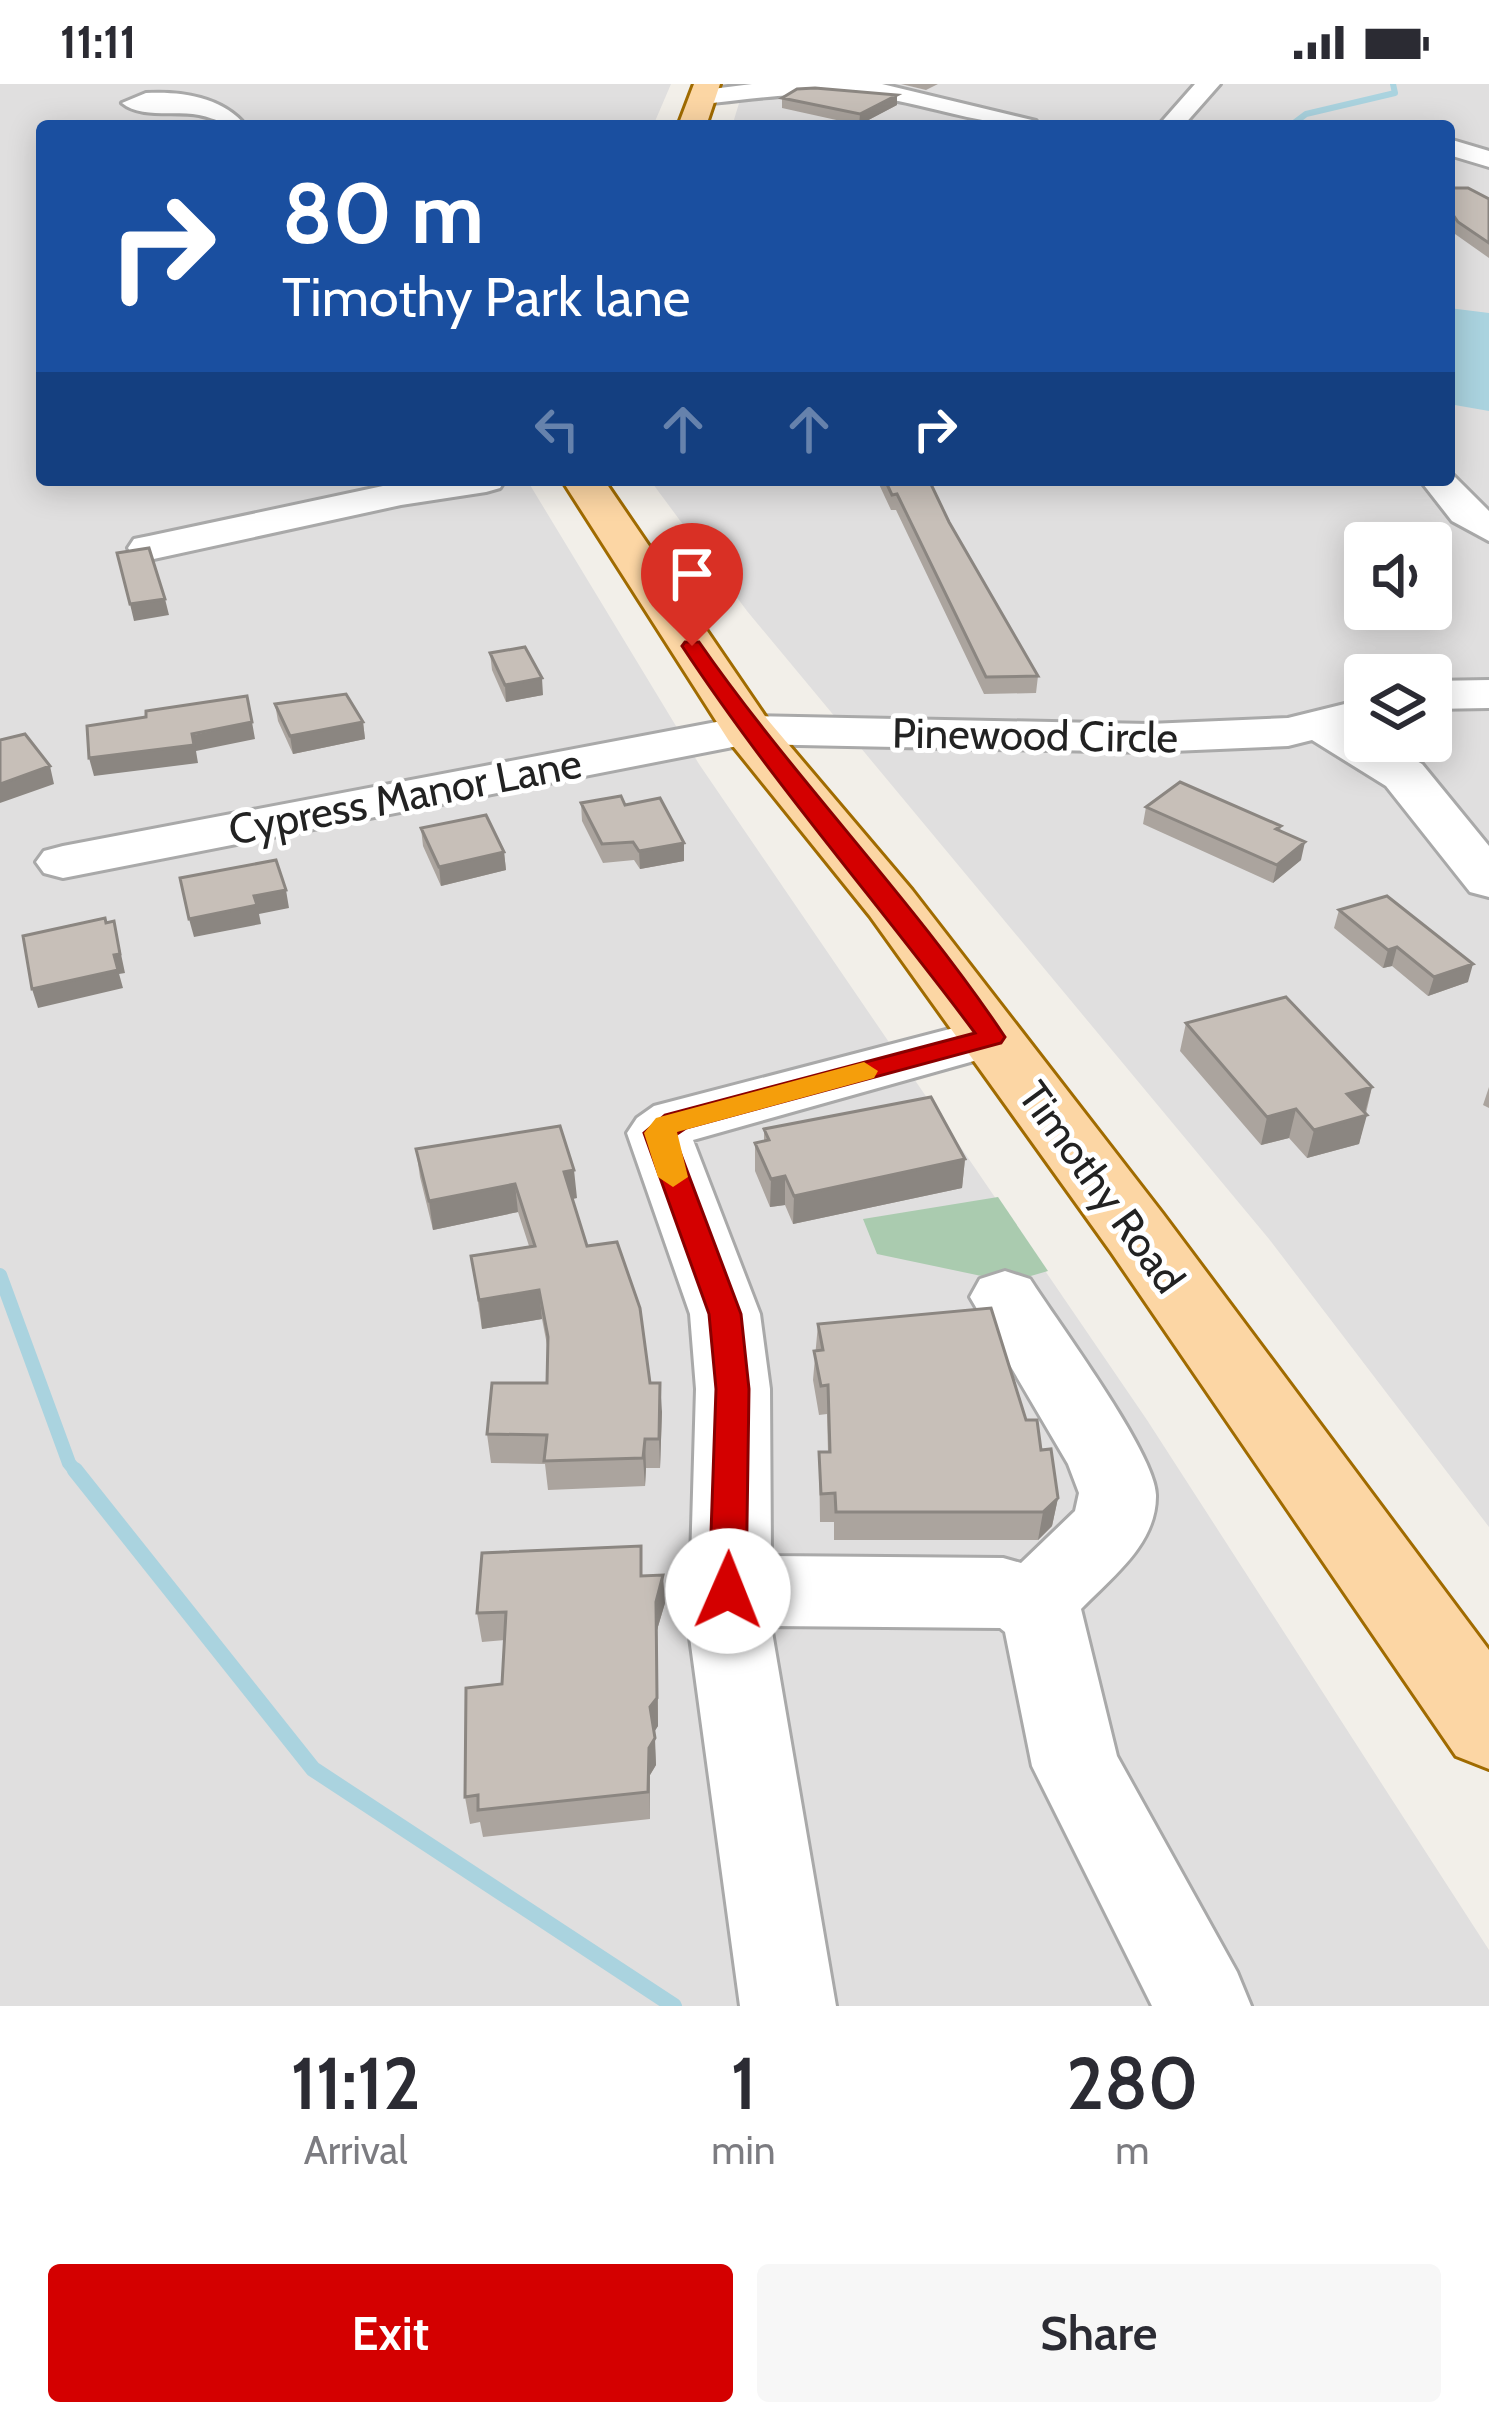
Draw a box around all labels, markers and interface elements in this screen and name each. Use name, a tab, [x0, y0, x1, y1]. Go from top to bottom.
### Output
text: 11:11	[60, 15, 136, 69]
text: 80 m	[282, 162, 484, 264]
icon: right	[84, 168, 240, 324]
text: Timothy Park lane	[282, 264, 691, 330]
icon: left	[524, 396, 590, 462]
icon: ahead	[650, 396, 716, 462]
icon: ahead	[776, 396, 842, 462]
icon: right	[902, 396, 968, 462]
map controls	[1344, 522, 1452, 762]
button: sound	[1344, 522, 1452, 630]
pin	[641, 523, 743, 646]
icon: arrive	[659, 541, 725, 607]
button: layers	[1344, 654, 1452, 762]
street label: Pinewood Circle	[892, 707, 1178, 763]
street label: Cypress Manor Lane	[224, 736, 586, 856]
street label: Timothy Road	[1008, 1071, 1196, 1303]
position arrow	[665, 1528, 791, 1654]
text: 11:12	[291, 2040, 421, 2127]
text: 1	[731, 2040, 756, 2127]
text: 280	[1066, 2040, 1198, 2127]
text: Arrival	[304, 2126, 408, 2174]
text: min	[711, 2126, 776, 2174]
text: m	[1115, 2126, 1149, 2174]
button: Exit	[48, 2264, 733, 2402]
button: Share	[757, 2264, 1441, 2402]

